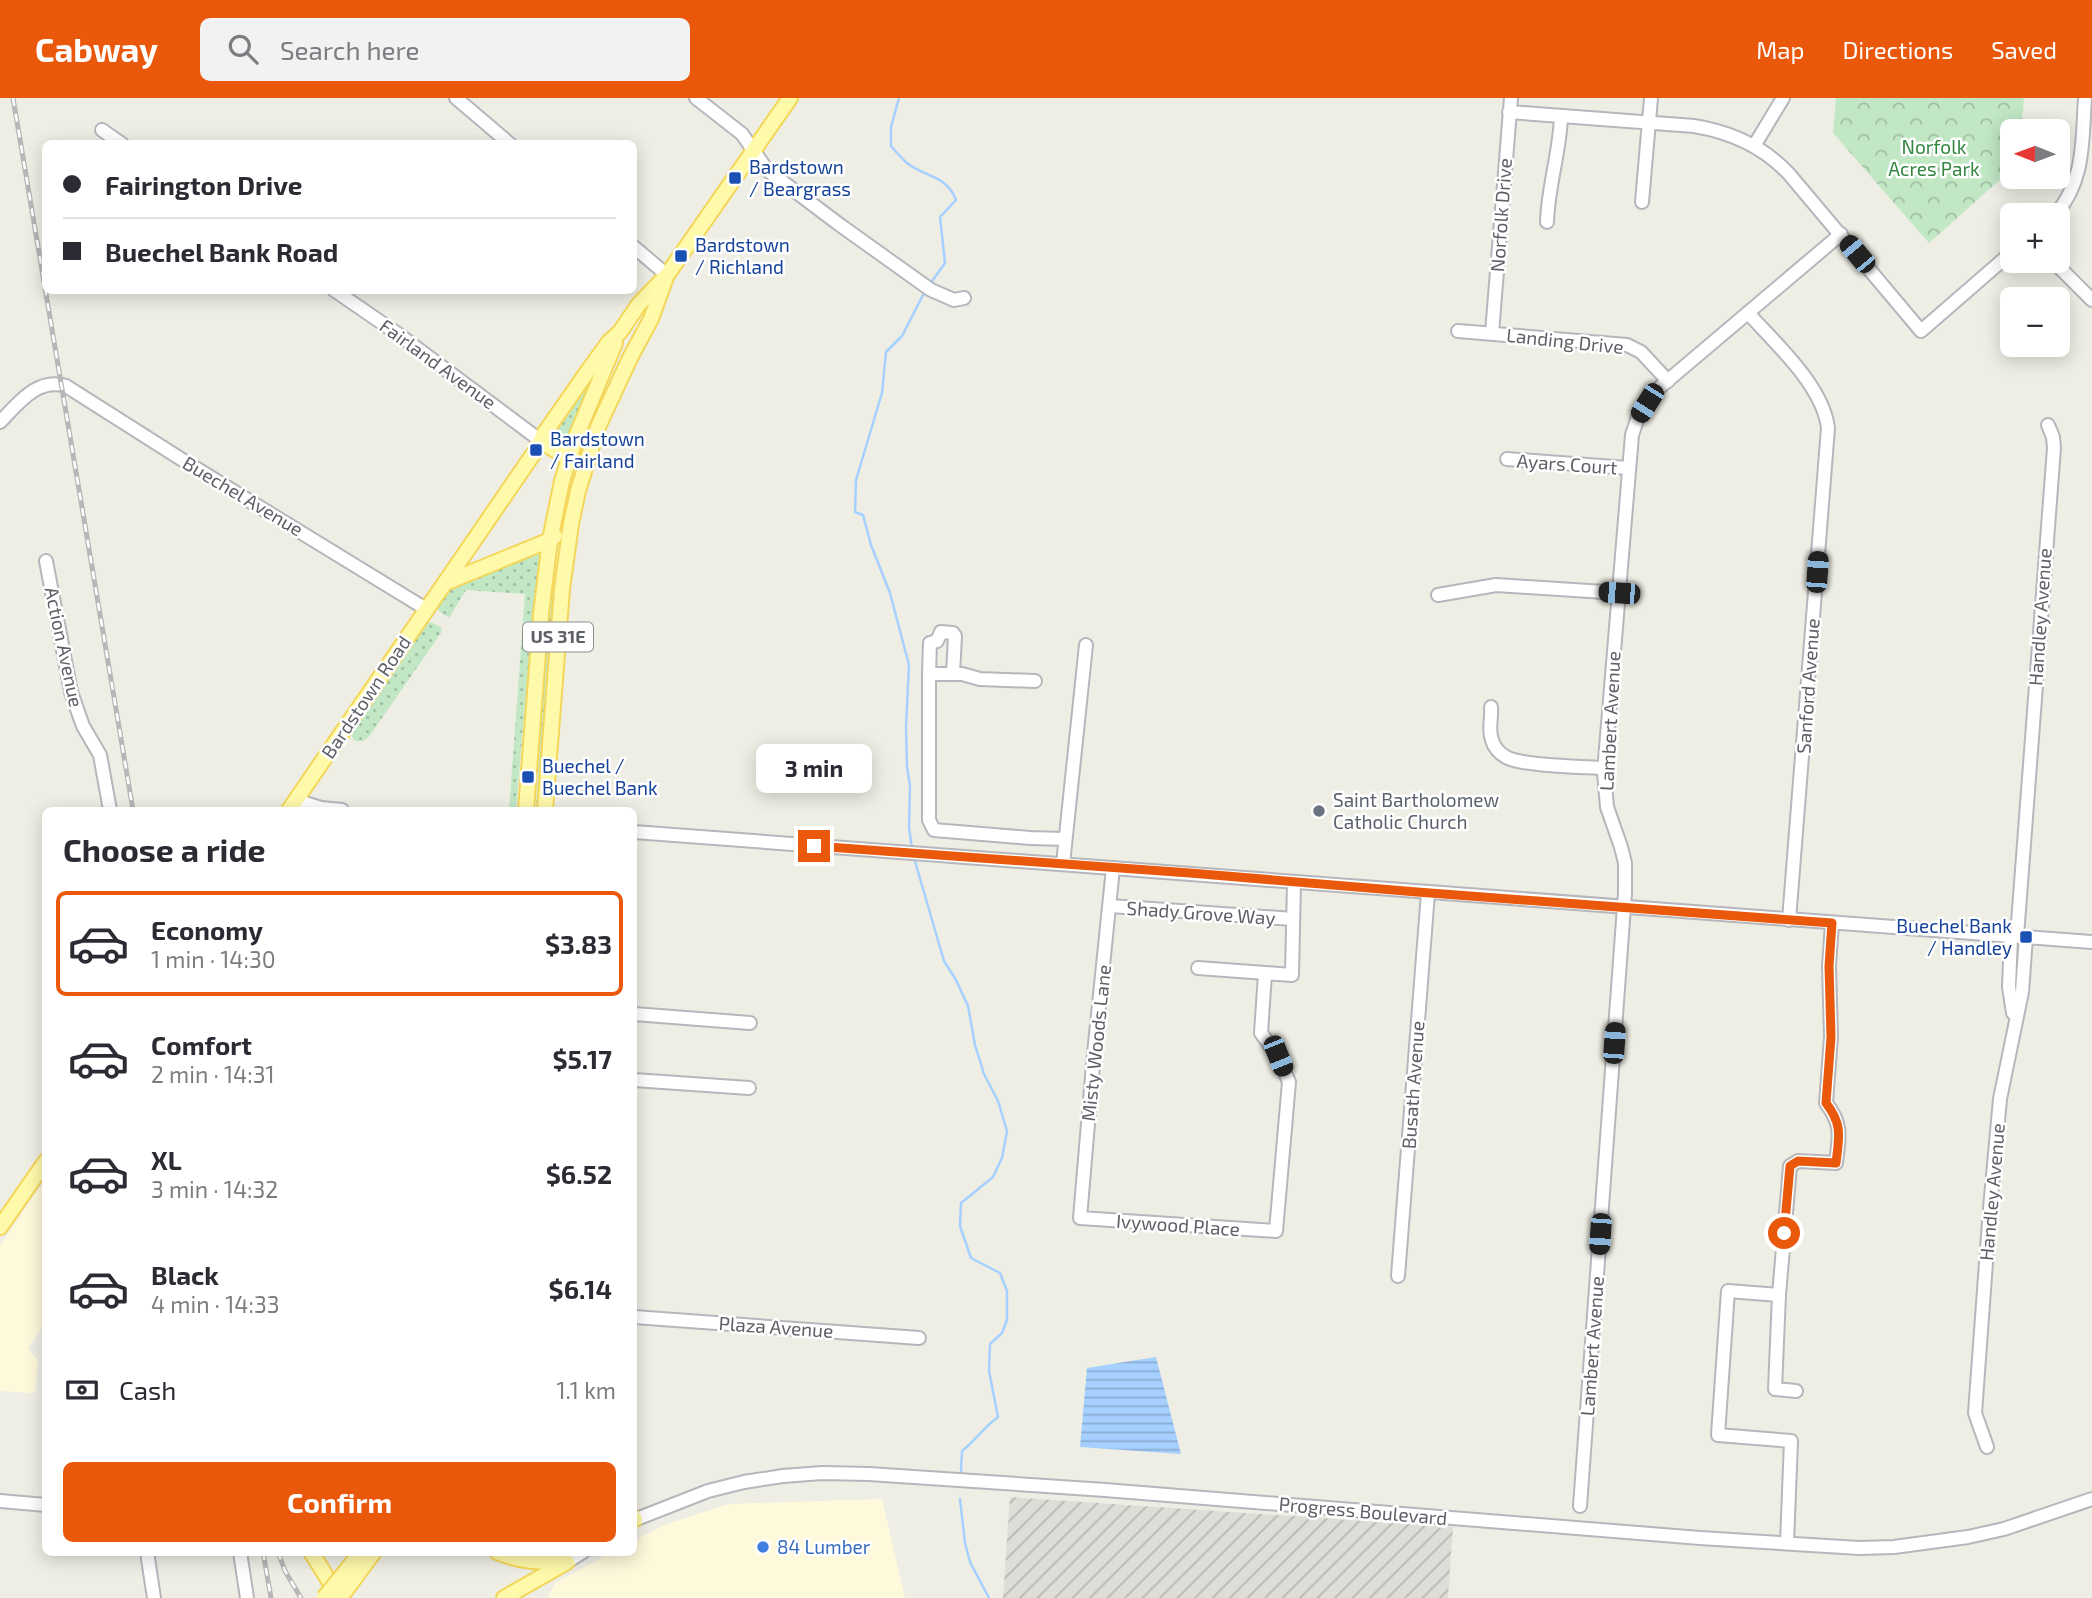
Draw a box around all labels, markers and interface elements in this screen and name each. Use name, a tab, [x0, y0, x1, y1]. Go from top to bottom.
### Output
search box	[200, 18, 690, 81]
text: Cabway	[35, 29, 158, 69]
icon: search	[224, 30, 262, 68]
text: Search here	[280, 34, 420, 65]
text: Map	[1756, 35, 1804, 64]
text: Directions	[1842, 35, 1953, 64]
text: Saved	[1991, 35, 2057, 64]
north arrow	[2000, 119, 2070, 189]
map controls	[2000, 119, 2070, 357]
park label: Norfolk Acres Park	[1888, 135, 1980, 180]
place label: Bardstown / Beargrass	[749, 155, 851, 200]
street label: Norfolk Drive	[1485, 157, 1516, 273]
text: Fairington Drive	[105, 169, 302, 200]
marker: Bardstown / Beargrass	[727, 170, 743, 186]
button: +	[2000, 203, 2070, 273]
car	[1836, 231, 1879, 277]
place label: Bardstown / Richland	[695, 233, 790, 278]
text: Buechel Bank Road	[105, 236, 338, 267]
marker: Bardstown / Richland	[673, 248, 689, 264]
button: −	[2000, 287, 2070, 357]
street label: Fairland Avenue	[376, 314, 501, 413]
street label: Landing Drive	[1505, 323, 1625, 358]
car	[1627, 380, 1668, 426]
place label: Bardstown / Fairland	[550, 427, 645, 472]
marker: Bardstown / Fairland	[528, 442, 544, 458]
street label: Ayars Court	[1516, 449, 1618, 478]
street label: Buechel Avenue	[179, 451, 307, 540]
street label: Handley Avenue	[2023, 547, 2056, 687]
car	[1806, 550, 1829, 594]
car	[1598, 581, 1641, 605]
street label: Action Avenue	[41, 585, 88, 709]
street label: Sanford Avenue	[1791, 617, 1824, 754]
road number: US 31E	[523, 622, 593, 652]
street label: Bardstown Road	[316, 631, 415, 762]
street label: Lambert Avenue	[1594, 650, 1625, 792]
callout: 3 min	[756, 744, 872, 794]
place label: Buechel / Buechel Bank	[542, 754, 658, 799]
text: 3 min	[785, 754, 843, 782]
marker: Buechel / Buechel Bank	[520, 769, 536, 785]
place label: Saint Bartholomew Catholic Church	[1333, 788, 1499, 833]
marker: Saint Bartholomew Catholic Church	[1311, 803, 1327, 819]
text: Choose a ride	[63, 830, 266, 868]
route end	[798, 830, 830, 862]
street label: Shady Grove Way	[1126, 896, 1276, 929]
icon: car	[67, 912, 130, 975]
text: Economy	[151, 914, 263, 945]
place label: Buechel Bank / Handley	[1896, 914, 2012, 959]
text: $3.83	[545, 928, 612, 959]
marker: Buechel Bank / Handley	[2018, 929, 2034, 945]
text: 1 min · 14:30	[151, 945, 276, 973]
street label: Misty Woods Lane	[1076, 963, 1115, 1122]
street label: Busath Avenue	[1397, 1020, 1428, 1150]
car	[1603, 1021, 1626, 1065]
icon: car	[67, 1027, 130, 1090]
text: Comfort	[151, 1029, 252, 1060]
car	[1261, 1033, 1296, 1079]
text: $5.17	[552, 1043, 612, 1074]
text: 2 min · 14:31	[151, 1060, 275, 1088]
street label: Handley Avenue	[1974, 1122, 2009, 1262]
icon: car	[67, 1142, 130, 1205]
text: XL	[151, 1144, 182, 1175]
text: $6.52	[546, 1158, 612, 1189]
text: 3 min · 14:32	[151, 1175, 278, 1203]
street label: Ivywood Place	[1115, 1209, 1241, 1240]
car	[1589, 1212, 1612, 1256]
route start	[1768, 1217, 1800, 1249]
icon: car	[67, 1257, 130, 1320]
text: Black	[151, 1259, 219, 1290]
text: $6.14	[549, 1273, 612, 1304]
street label: Lambert Avenue	[1575, 1275, 1608, 1417]
text: 4 min · 14:33	[151, 1290, 279, 1318]
street label: Plaza Avenue	[718, 1311, 834, 1342]
icon: cash	[63, 1371, 101, 1409]
text: Cash	[119, 1374, 176, 1405]
text: 1.1 km	[556, 1376, 616, 1404]
button: Confirm	[63, 1462, 616, 1542]
street label: Progress Boulevard	[1278, 1492, 1448, 1529]
place label: 84 Lumber	[777, 1535, 871, 1558]
marker: 84 Lumber	[755, 1539, 771, 1555]

